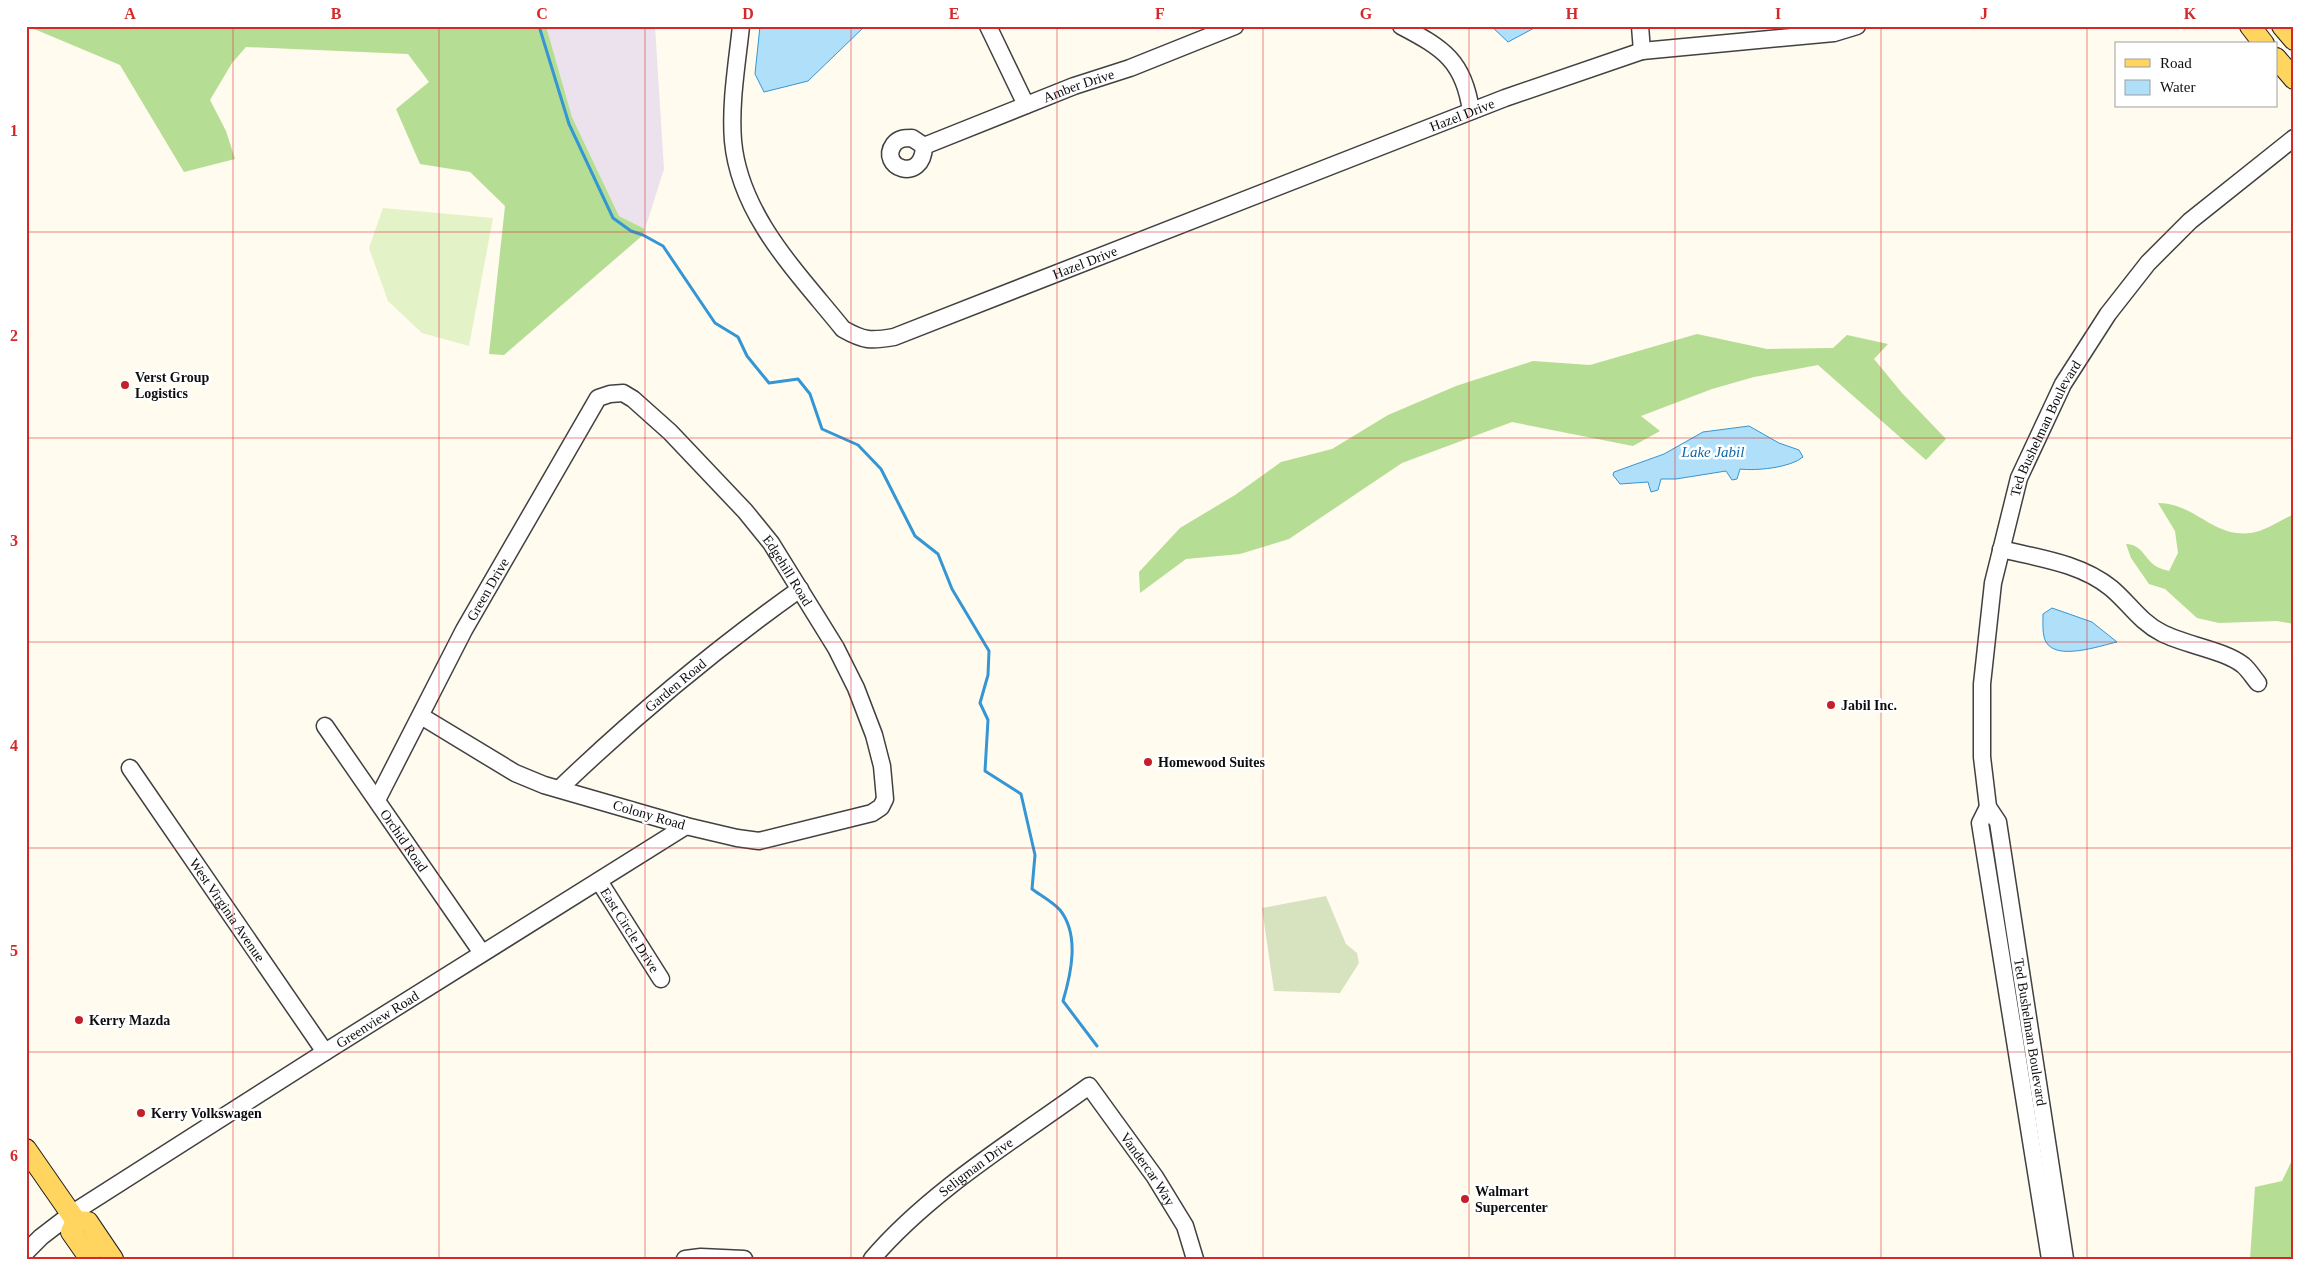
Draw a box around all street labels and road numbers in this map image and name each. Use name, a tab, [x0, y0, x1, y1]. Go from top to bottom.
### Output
street label: Amber Drive	[1041, 66, 1116, 105]
street label: Hazel Drive	[1428, 95, 1496, 134]
street label: Hazel Drive	[1050, 243, 1119, 282]
street label: Ted Bushelman Boulevard	[2007, 358, 2084, 498]
street label: Edgehill Road	[760, 532, 815, 608]
street label: Green Drive	[464, 555, 511, 623]
street label: Garden Road	[642, 656, 709, 715]
street label: Colony Road	[611, 798, 687, 832]
street label: Orchid Road	[377, 806, 431, 874]
street label: West Virginia Avenue	[187, 855, 268, 964]
street label: East Circle Drive	[598, 885, 662, 975]
street label: Ted Bushelman Boulevard	[2011, 957, 2049, 1107]
street label: Greenview Road	[333, 988, 421, 1051]
street label: Vandercar Way	[1118, 1129, 1178, 1208]
street label: Seligman Drive	[936, 1135, 1016, 1199]

